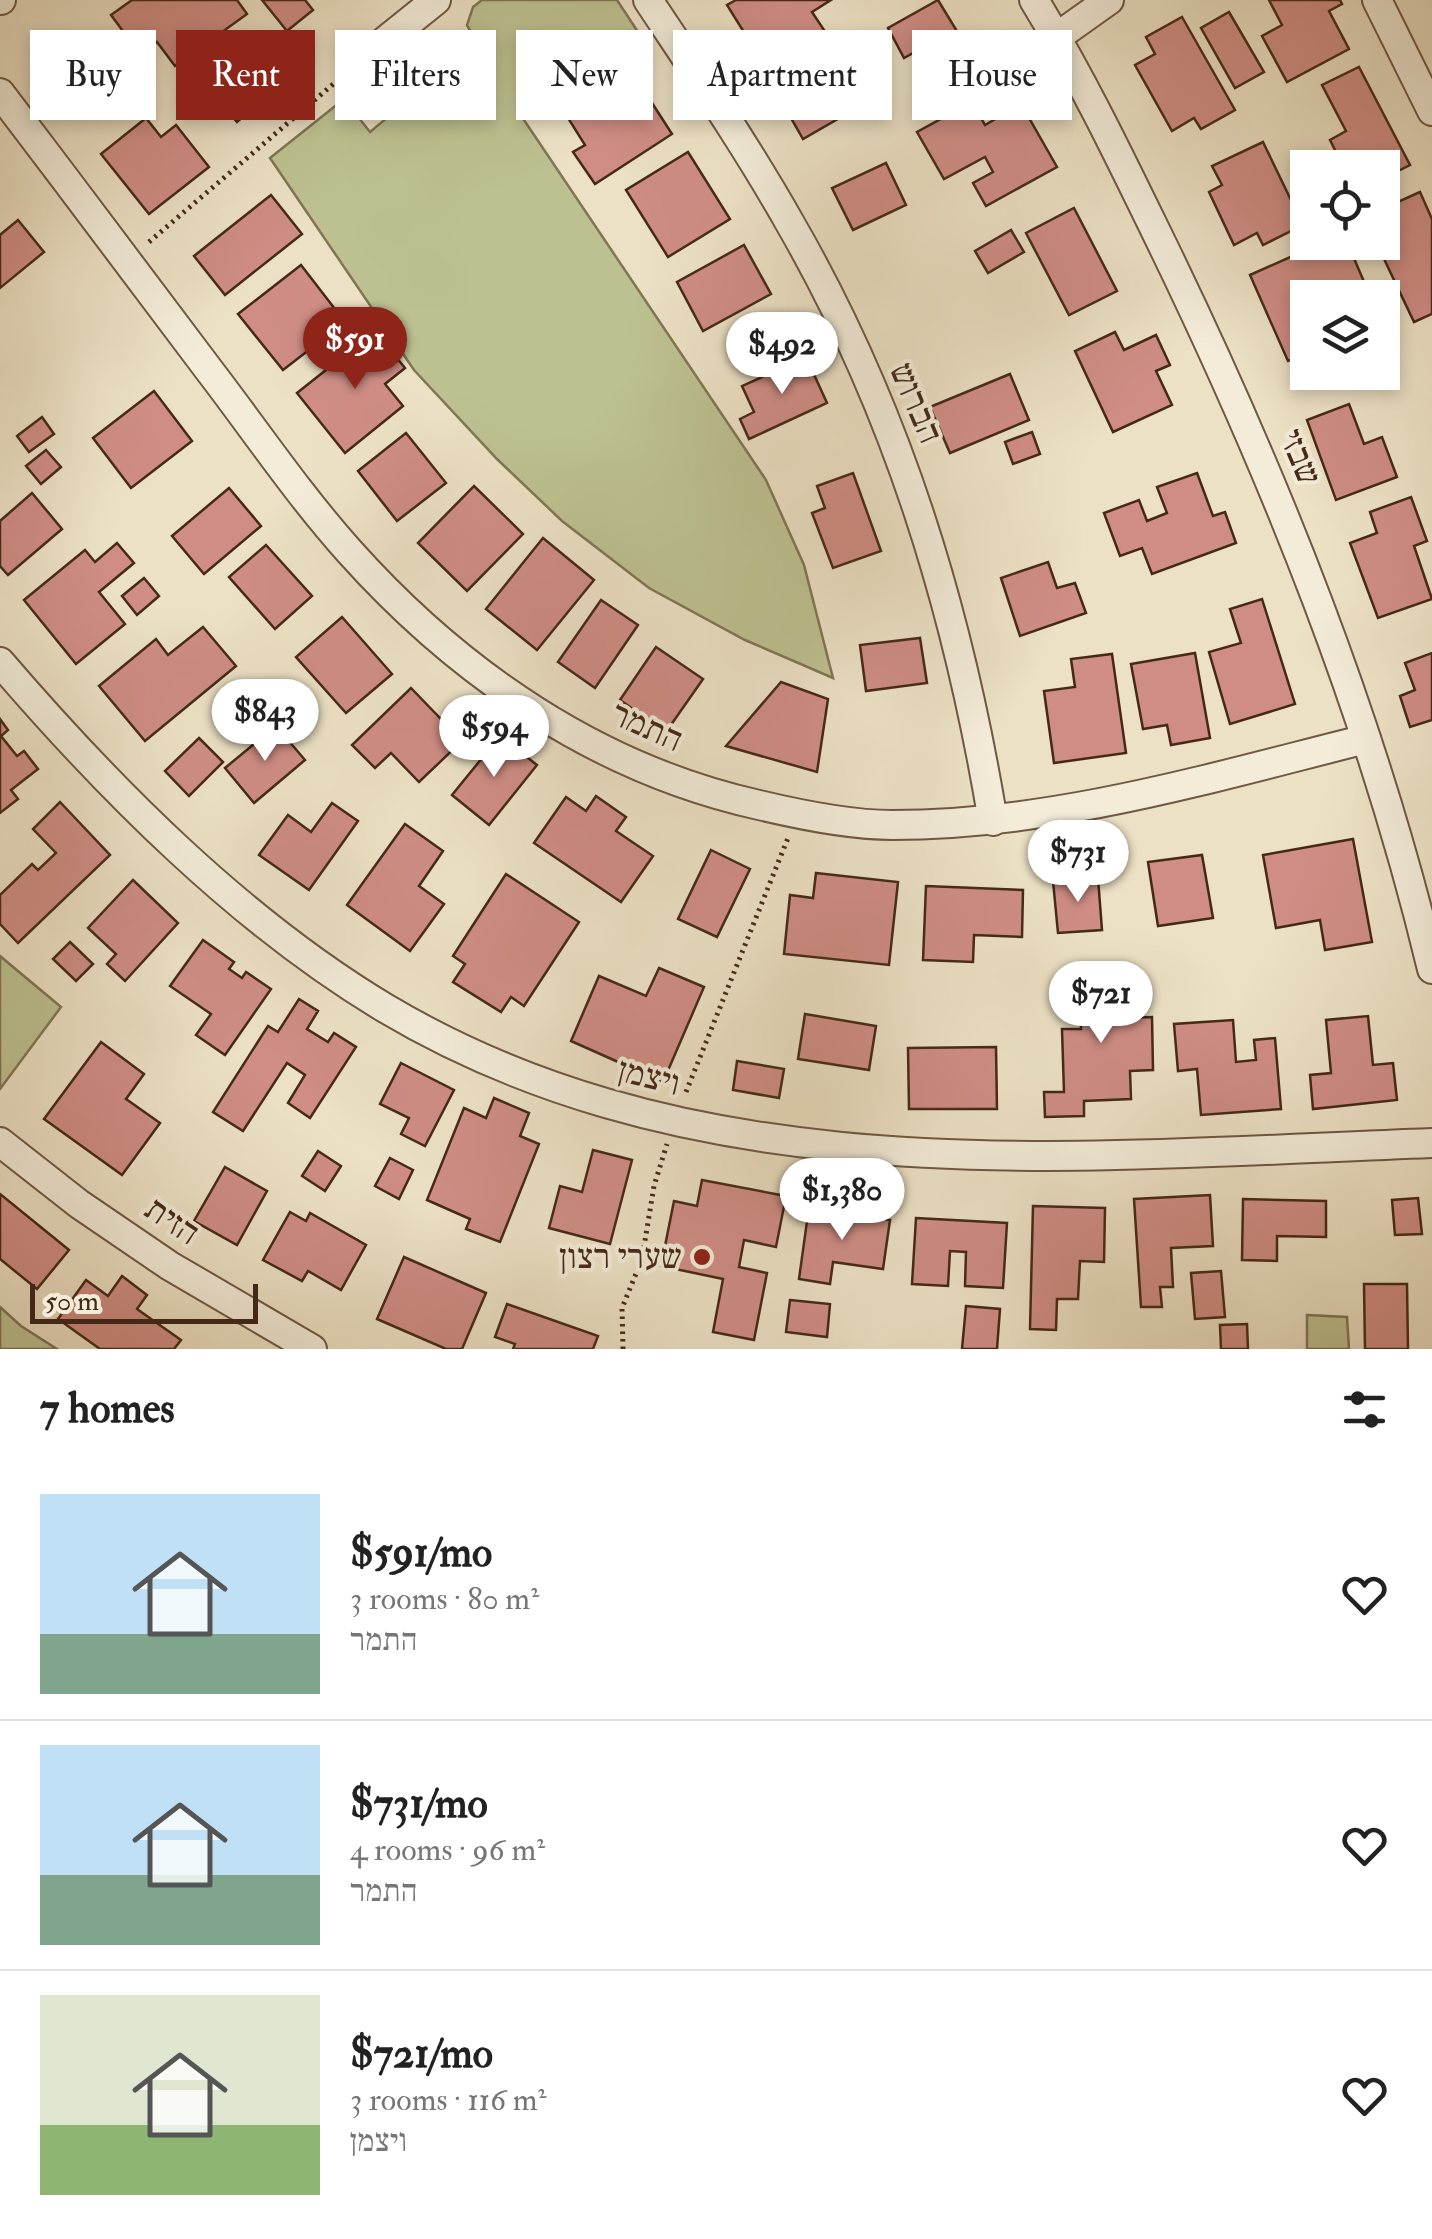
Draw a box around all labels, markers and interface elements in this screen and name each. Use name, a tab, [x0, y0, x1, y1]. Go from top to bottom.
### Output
chip: Buy	[30, 30, 156, 120]
chip: Rent	[176, 30, 315, 120]
chip: Filters	[335, 30, 496, 120]
chip: New	[516, 30, 653, 120]
chip: Apartment	[673, 30, 892, 120]
chip: House	[912, 30, 1072, 120]
map controls	[1290, 150, 1400, 390]
button: locate	[1290, 150, 1400, 260]
button: layers	[1290, 280, 1400, 390]
pin: $591	[296, 307, 414, 392]
pin: $492	[723, 312, 841, 397]
text: $591	[325, 319, 385, 359]
text: $492	[748, 324, 816, 364]
street label: הברוש	[879, 356, 953, 450]
street label: שבזי	[1269, 422, 1331, 492]
pin: $843	[206, 679, 324, 764]
text: $843	[234, 691, 296, 731]
street label: התמר	[604, 692, 690, 762]
pin: $594	[435, 695, 553, 780]
text: $594	[461, 707, 527, 747]
pin: $731	[1019, 820, 1137, 905]
text: $731	[1050, 832, 1106, 872]
pin: $721	[1042, 961, 1160, 1046]
text: $721	[1071, 973, 1131, 1013]
street label: ויצמן	[613, 1048, 685, 1106]
pin: $1,380	[761, 1158, 923, 1243]
text: $1,380	[802, 1170, 882, 1210]
street label: הזית	[136, 1187, 208, 1255]
place label: שערי רצון	[559, 1235, 682, 1279]
marker: שערי רצון	[691, 1246, 713, 1268]
scale bar	[30, 1279, 258, 1324]
text: 50 m	[45, 1284, 99, 1319]
icon: filters	[1337, 1382, 1392, 1437]
text: 7 homes	[40, 1383, 175, 1435]
text: $591/mo	[350, 1527, 492, 1579]
icon: home	[120, 1534, 240, 1654]
icon: heart	[1337, 1567, 1392, 1622]
text: 3 rooms · 80 m²	[350, 1579, 539, 1619]
text: התמר	[350, 1620, 418, 1660]
text: $731/mo	[350, 1778, 488, 1830]
icon: home	[120, 1785, 240, 1905]
icon: heart	[1337, 1818, 1392, 1873]
text: 4 rooms · 96 m²	[350, 1830, 545, 1870]
text: התמר	[350, 1871, 418, 1911]
text: $721/mo	[350, 2028, 493, 2080]
icon: home	[120, 2035, 240, 2155]
icon: heart	[1337, 2068, 1392, 2123]
text: 3 rooms · 116 m²	[350, 2080, 547, 2120]
text: ויצמן	[350, 2121, 407, 2161]

